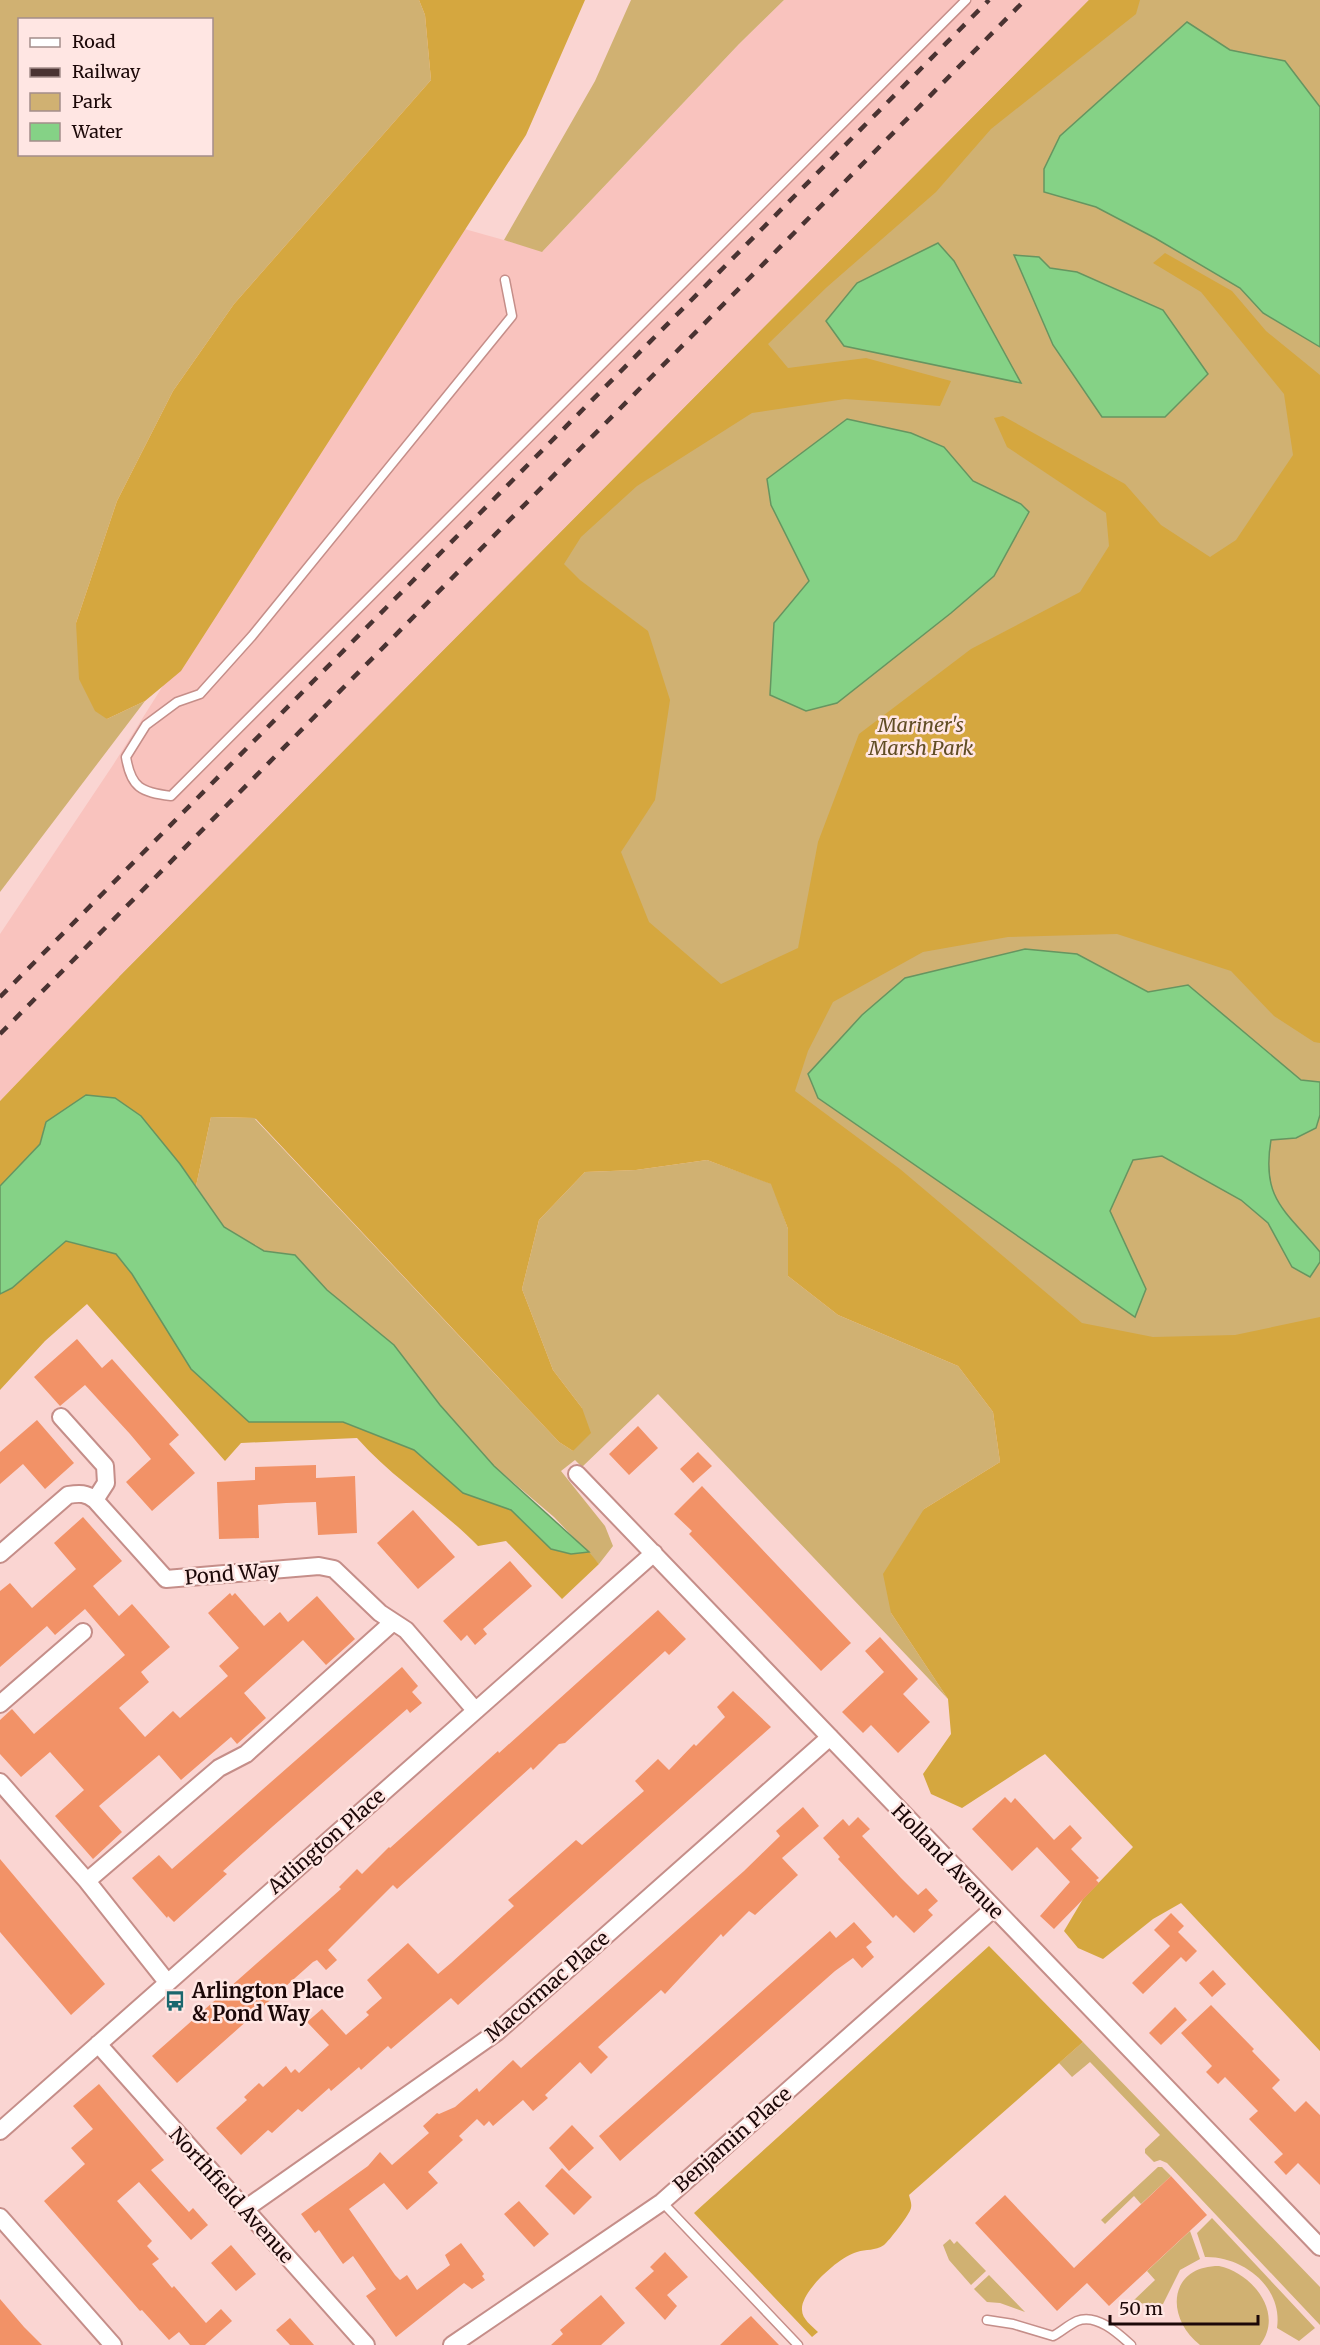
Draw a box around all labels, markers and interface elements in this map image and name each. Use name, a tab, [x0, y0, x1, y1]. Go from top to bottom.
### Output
legend	[18, 18, 213, 156]
text: Road	[72, 30, 116, 53]
text: Railway	[72, 60, 141, 83]
text: Park	[72, 90, 113, 113]
text: Water	[71, 120, 123, 143]
park label: Mariner's Marsh Park	[868, 712, 973, 760]
street label: Pond Way	[183, 1556, 281, 1590]
street label: Arlington Place	[261, 1783, 390, 1900]
street label: Holland Avenue	[887, 1798, 1009, 1924]
street label: Macormac Place	[480, 1925, 614, 2047]
place label: Arlington Place & Pond Way	[191, 1978, 344, 2026]
bus stop icon: Arlington Place & Pond Way	[163, 1989, 187, 2013]
street label: Benjamin Place	[668, 2081, 796, 2197]
street label: Northfield Avenue	[164, 2122, 300, 2268]
scale bar	[1110, 2288, 1258, 2326]
text: 50 m	[1119, 2297, 1163, 2320]

